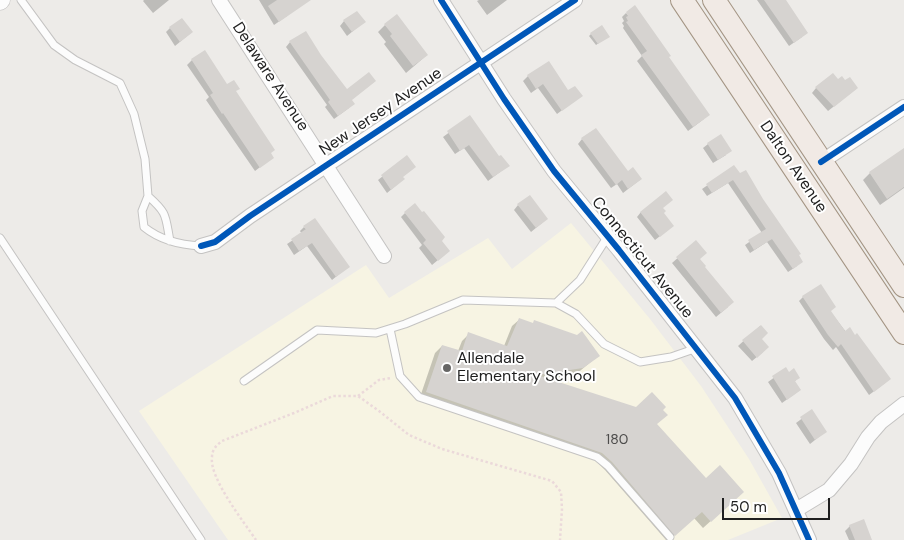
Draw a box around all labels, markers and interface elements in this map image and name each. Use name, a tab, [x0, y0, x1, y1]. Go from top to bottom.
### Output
street label: Delaware Avenue	[228, 19, 312, 135]
street label: New Jersey Avenue	[316, 64, 446, 160]
street label: Dalton Avenue	[755, 117, 831, 217]
street label: Connecticut Avenue	[587, 193, 697, 323]
place label: Allendale Elementary School	[457, 349, 595, 387]
marker: Allendale Elementary School	[441, 362, 453, 374]
house number: 180	[606, 432, 628, 448]
scale bar	[724, 488, 832, 520]
text: 50 m	[730, 497, 767, 517]

